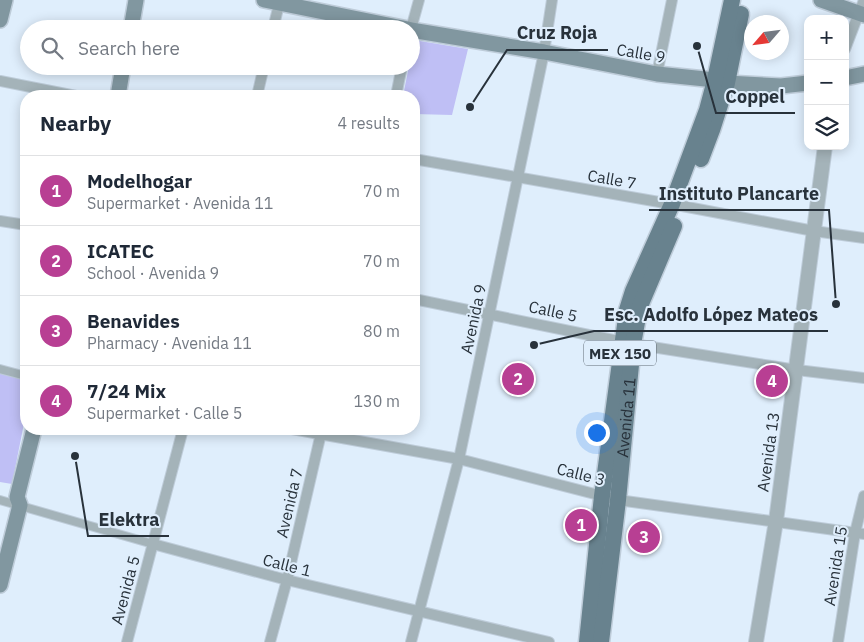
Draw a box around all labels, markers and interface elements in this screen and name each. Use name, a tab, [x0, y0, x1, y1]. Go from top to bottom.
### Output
north arrow	[744, 15, 789, 60]
map controls	[804, 15, 849, 150]
button: +	[804, 15, 849, 60]
callout: Cruz Roja	[507, 17, 608, 50]
search box	[20, 20, 420, 75]
text: Cruz Roja	[517, 21, 597, 44]
icon: search	[38, 34, 66, 62]
text: Search here	[78, 36, 180, 60]
street label: Calle 9	[615, 39, 667, 67]
button: −	[804, 60, 849, 105]
callout: Coppel	[716, 80, 795, 113]
text: Coppel	[725, 85, 785, 108]
button: layers	[804, 105, 849, 150]
text: Nearby	[40, 109, 111, 137]
text: 4 results	[337, 113, 400, 133]
street label: Calle 7	[586, 165, 638, 193]
text: Modelhogar	[87, 169, 192, 193]
callout: Instituto Plancarte	[649, 177, 829, 210]
text: 1	[51, 181, 61, 201]
text: 70 m	[363, 181, 400, 201]
text: Instituto Plancarte	[659, 182, 819, 205]
text: Supermarket · Avenida 11	[87, 193, 273, 213]
text: ICATEC	[87, 239, 154, 263]
text: 2	[51, 251, 61, 271]
text: 70 m	[363, 251, 400, 271]
text: School · Avenida 9	[87, 263, 219, 283]
street label: Avenida 9	[456, 282, 490, 356]
street label: Calle 5	[527, 296, 579, 326]
callout: Esc. Adolfo López Mateos	[594, 298, 828, 331]
text: Esc. Adolfo López Mateos	[604, 303, 818, 326]
text: Benavides	[87, 309, 180, 333]
text: 3	[51, 321, 61, 341]
text: 80 m	[363, 321, 400, 341]
text: Pharmacy · Avenida 11	[87, 333, 252, 353]
road number: MEX 150	[584, 340, 656, 366]
pin: 2	[502, 360, 534, 398]
pin: 4	[756, 362, 788, 400]
street label: Avenida 11	[612, 376, 640, 458]
text: 7/24 Mix	[87, 379, 166, 403]
text: 4	[51, 391, 61, 411]
text: 130 m	[353, 391, 400, 411]
text: Supermarket · Calle 5	[87, 403, 242, 423]
street label: Avenida 13	[753, 411, 783, 493]
your location	[584, 420, 610, 446]
street label: Calle 3	[555, 458, 607, 490]
street label: Avenida 7	[271, 466, 307, 540]
callout: Elektra	[88, 503, 169, 536]
pin: 1	[565, 506, 597, 544]
text: Elektra	[99, 508, 159, 531]
pin: 3	[628, 518, 660, 556]
street label: Avenida 15	[819, 525, 851, 607]
street label: Calle 1	[261, 549, 313, 581]
street label: Avenida 5	[106, 553, 144, 627]

